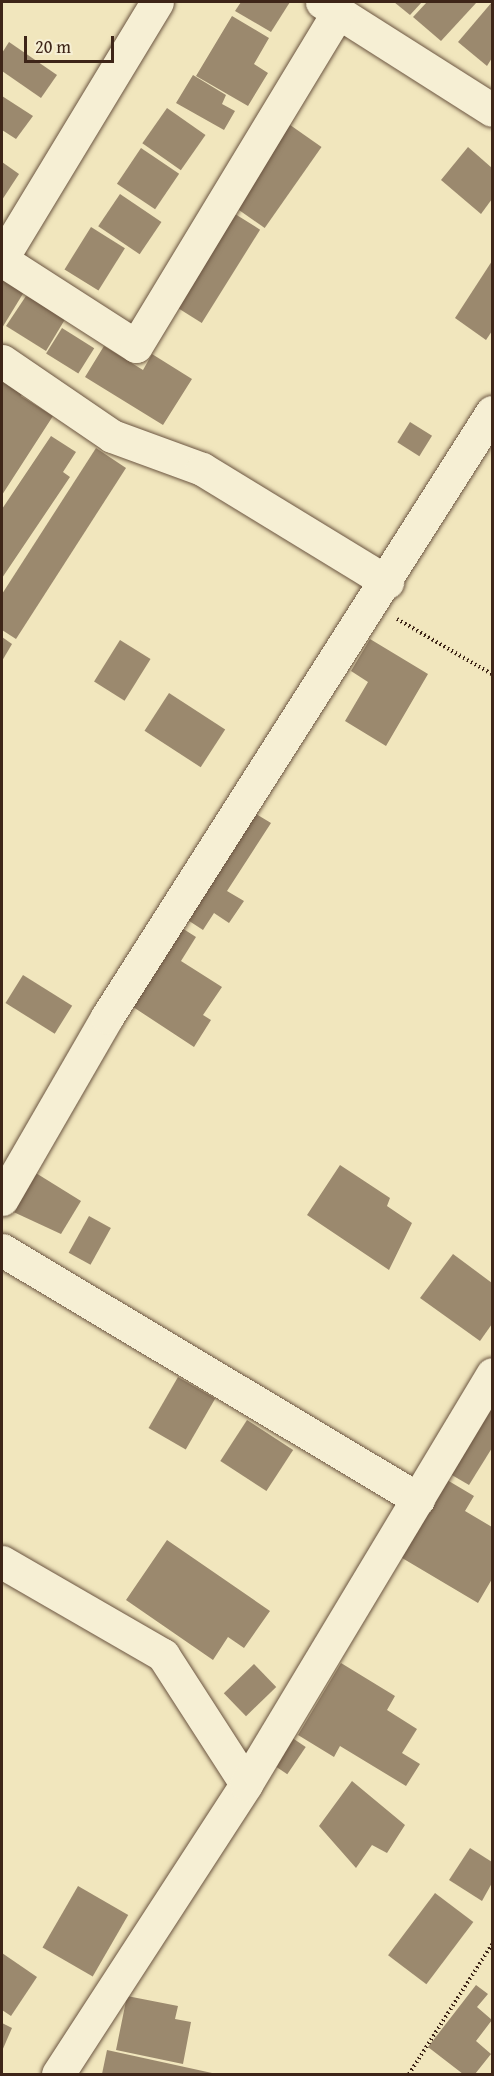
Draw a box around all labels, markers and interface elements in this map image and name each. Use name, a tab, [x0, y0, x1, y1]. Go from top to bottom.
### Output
scale bar	[27, 24, 117, 62]
text: 20 m	[35, 33, 71, 60]

